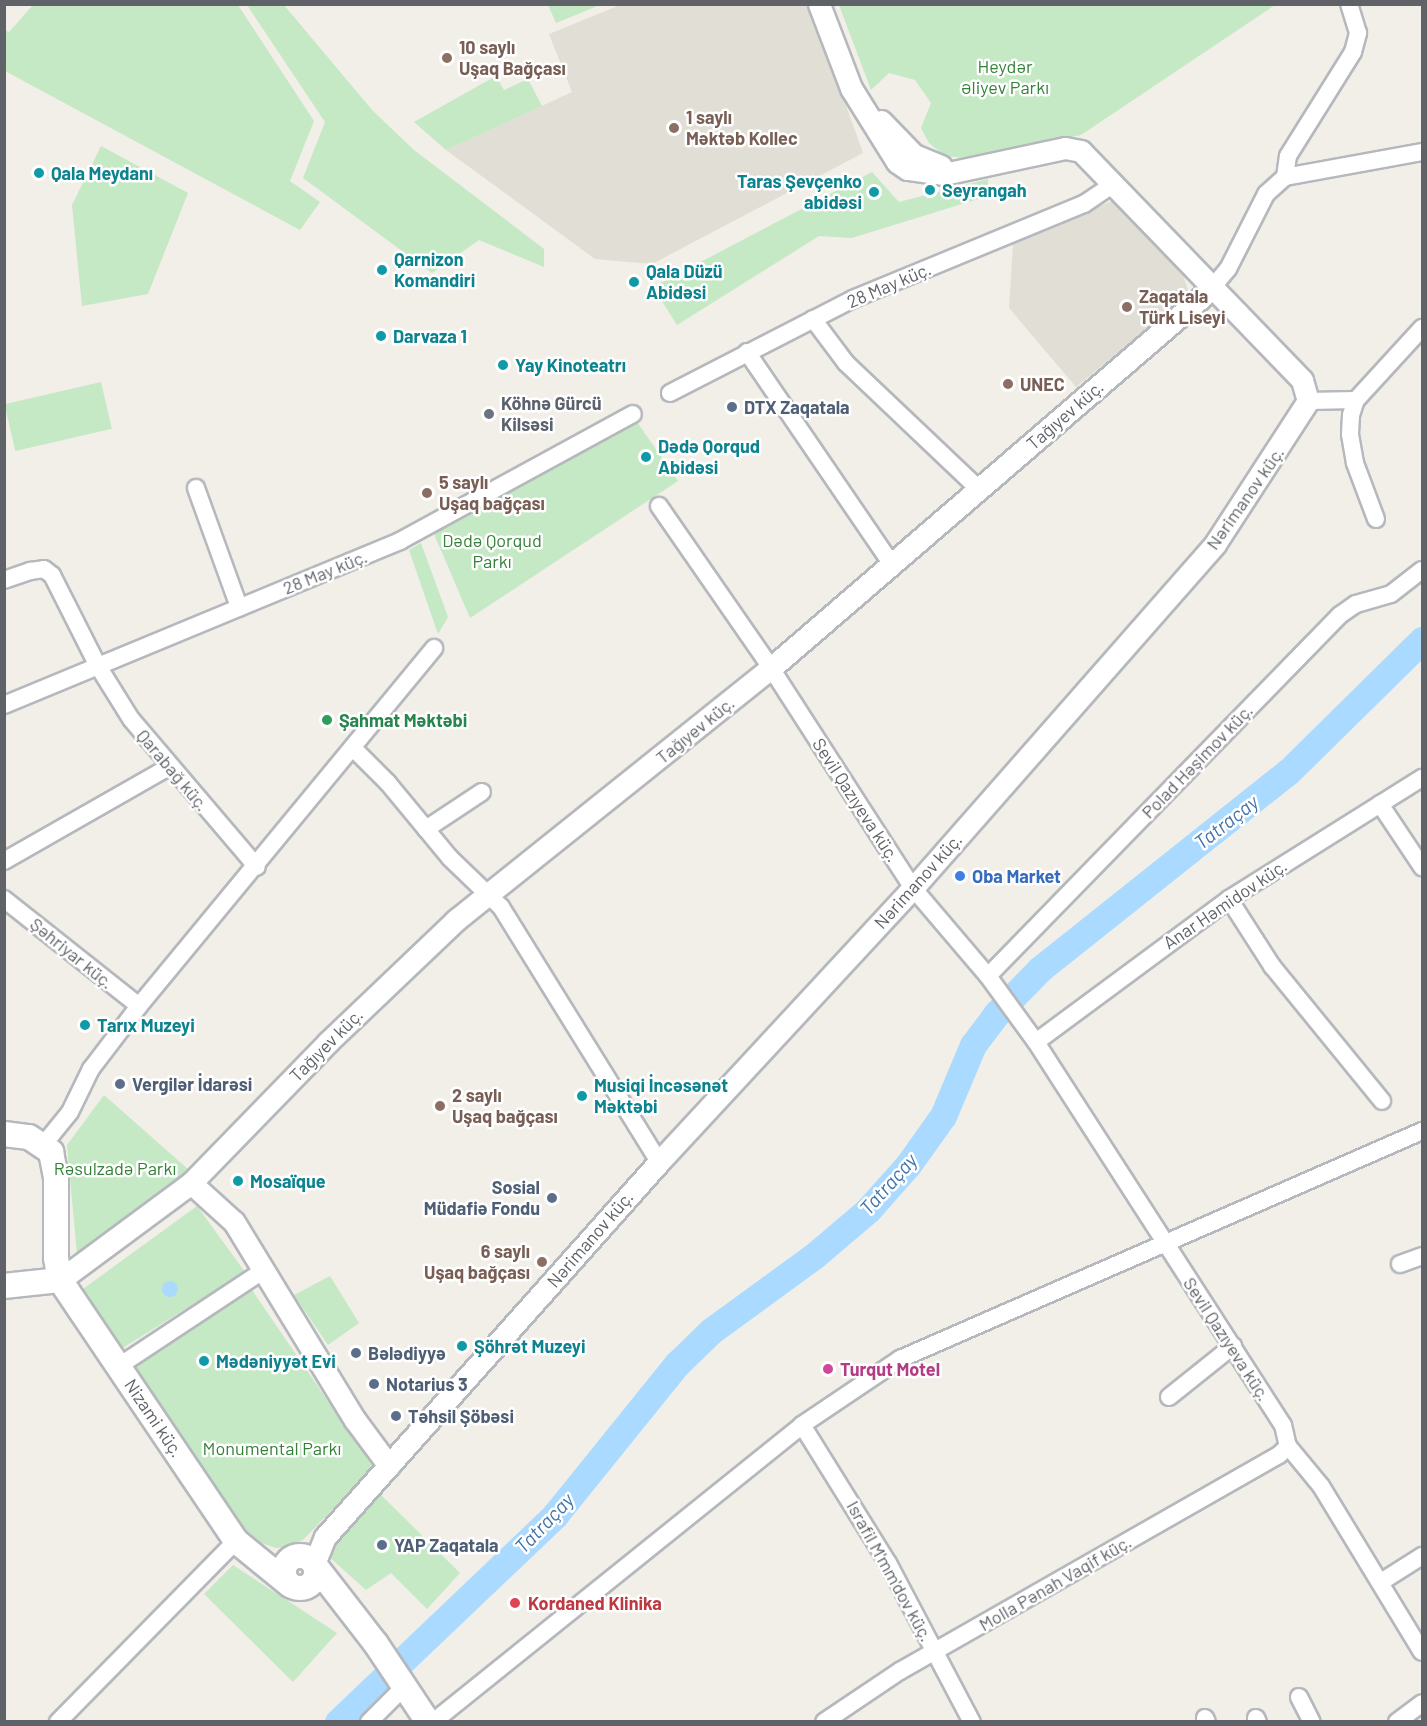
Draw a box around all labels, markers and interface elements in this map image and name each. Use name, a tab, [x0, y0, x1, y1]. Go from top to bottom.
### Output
place label: 10 saylı Uşaq Bağçası	[459, 37, 566, 80]
marker: 10 saylı Uşaq Bağçası	[440, 51, 454, 65]
park label: Heydər Əliyev Parkı	[961, 56, 1049, 98]
place label: 1 saylı Məktəb Kollec	[686, 107, 798, 150]
marker: 1 saylı Məktəb Kollec	[667, 121, 681, 135]
place label: Qala Meydanı	[51, 162, 153, 184]
marker: Qala Meydanı	[32, 166, 46, 180]
place label: Taras Şevçenko abidəsi	[737, 171, 862, 213]
place label: Seyrangah	[942, 179, 1027, 201]
marker: Seyrangah	[923, 183, 937, 197]
marker: Taras Şevçenko abidəsi	[867, 185, 881, 199]
place label: Qarnizon Komandiri	[394, 249, 475, 292]
street label: 28 May küç.	[844, 258, 934, 312]
place label: Qala Düzü Abidəsi	[646, 261, 723, 304]
marker: Qarnizon Komandiri	[375, 263, 389, 277]
marker: Qala Düzü Abidəsi	[627, 275, 641, 289]
place label: Zaqatala Türk Liseyi	[1139, 286, 1226, 328]
marker: Zaqatala Türk Liseyi	[1120, 300, 1134, 314]
place label: Darvaza 1	[393, 325, 467, 347]
marker: Darvaza 1	[374, 329, 388, 343]
place label: Yay Kinoteatrı	[515, 354, 626, 376]
marker: Yay Kinoteatrı	[496, 358, 510, 372]
place label: UNEC	[1020, 373, 1065, 395]
street label: Tağıyev küç.	[1022, 376, 1108, 454]
marker: UNEC	[1001, 377, 1015, 391]
place label: Köhnə Gürcü Kilsəsi	[501, 393, 602, 436]
place label: DTX Zaqatala	[744, 396, 850, 418]
marker: DTX Zaqatala	[725, 400, 739, 414]
marker: Köhnə Gürcü Kilsəsi	[482, 407, 496, 421]
place label: Dədə Qorqud Abidəsi	[658, 436, 760, 478]
street label: Nərimanov küç.	[1202, 442, 1288, 554]
marker: Dədə Qorqud Abidəsi	[639, 450, 653, 464]
place label: 5 saylı Uşaq bağçası	[439, 472, 545, 514]
marker: 5 saylı Uşaq bağçası	[420, 486, 434, 500]
park label: Dədə Qorqud Parkı	[442, 530, 542, 572]
street label: 28 May küç.	[280, 545, 370, 599]
street label: Tağıyev küç.	[651, 692, 739, 768]
street label: Polad Həşimov küç.	[1137, 699, 1257, 823]
place label: Şahmat Məktəbi	[339, 709, 467, 731]
marker: Şahmat Məktəbi	[320, 713, 334, 727]
street label: Qarabağ küç.	[133, 725, 213, 815]
street label: Sevil Qazıyeva küç.	[808, 734, 904, 866]
water label: Tatraçay	[1189, 790, 1263, 854]
street label: Nərimanov küç.	[870, 829, 966, 933]
street label: Anar Həmidov küç.	[1159, 855, 1291, 953]
place label: Oba Market	[972, 865, 1061, 887]
marker: Oba Market	[953, 869, 967, 883]
street label: Şəhriyar küç.	[26, 913, 118, 993]
street label: Tağıyev küç.	[285, 1004, 367, 1086]
place label: Tarıx Muzeyi	[97, 1014, 195, 1036]
marker: Tarıx Muzeyi	[78, 1018, 92, 1032]
place label: Vergilər İdarəsi	[132, 1073, 252, 1095]
place label: Musiqi İncəsənət Məktəbi	[594, 1075, 728, 1118]
marker: Vergilər İdarəsi	[113, 1077, 127, 1091]
place label: 2 saylı Uşaq bağçası	[452, 1085, 558, 1128]
marker: Musiqi İncəsənət Məktəbi	[575, 1089, 589, 1103]
marker: 2 saylı Uşaq bağçası	[433, 1099, 447, 1113]
water label: Tatraçay	[854, 1148, 922, 1220]
park label: Rəsulzadə Parkı	[54, 1157, 176, 1179]
place label: Mosaïque	[250, 1170, 326, 1192]
marker: Mosaïque	[231, 1174, 245, 1188]
place label: Sosial Müdafiə Fondu	[424, 1177, 540, 1220]
street label: Nərimanov küç.	[542, 1186, 638, 1292]
marker: Sosial Müdafiə Fondu	[545, 1191, 559, 1205]
place label: 6 saylı Uşaq bağçası	[424, 1241, 530, 1284]
marker: 6 saylı Uşaq bağçası	[535, 1255, 549, 1269]
street label: Sevil Qazıyeva küç.	[1179, 1273, 1275, 1405]
place label: Şöhrət Muzeyi	[474, 1335, 586, 1357]
marker: Şöhrət Muzeyi	[455, 1339, 469, 1353]
place label: Bələdiyyə	[368, 1342, 446, 1364]
marker: Bələdiyyə	[349, 1346, 363, 1360]
place label: Mədəniyyət Evi	[216, 1350, 336, 1372]
marker: Mədəniyyət Evi	[197, 1354, 211, 1368]
place label: Turqut Motel	[840, 1358, 940, 1380]
marker: Turqut Motel	[821, 1362, 835, 1376]
place label: Notarius 3	[386, 1373, 468, 1395]
street label: Nizami küç.	[120, 1375, 188, 1461]
marker: Notarius 3	[367, 1377, 381, 1391]
place label: Təhsil Şöbəsi	[408, 1405, 514, 1427]
marker: Təhsil Şöbəsi	[389, 1409, 403, 1423]
park label: Monumental Parkı	[203, 1437, 341, 1459]
water label: Tatraçay	[509, 1488, 579, 1558]
street label: Israfil M'mm'dov küç.	[842, 1497, 938, 1645]
street label: Molla Pənah Vaqif küç.	[975, 1531, 1135, 1635]
place label: YAP Zaqatala	[394, 1534, 499, 1556]
marker: YAP Zaqatala	[375, 1538, 389, 1552]
place label: Kordaned Klinika	[528, 1592, 662, 1614]
marker: Kordaned Klinika	[506, 1594, 524, 1612]

